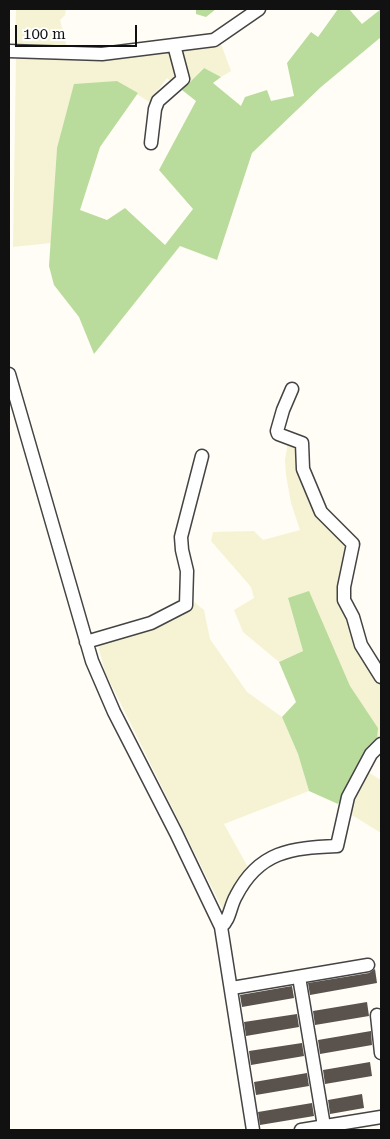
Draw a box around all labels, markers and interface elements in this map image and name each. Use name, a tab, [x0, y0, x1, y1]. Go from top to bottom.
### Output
scale bar	[18, 15, 140, 47]
text: 100 m	[23, 25, 66, 43]

